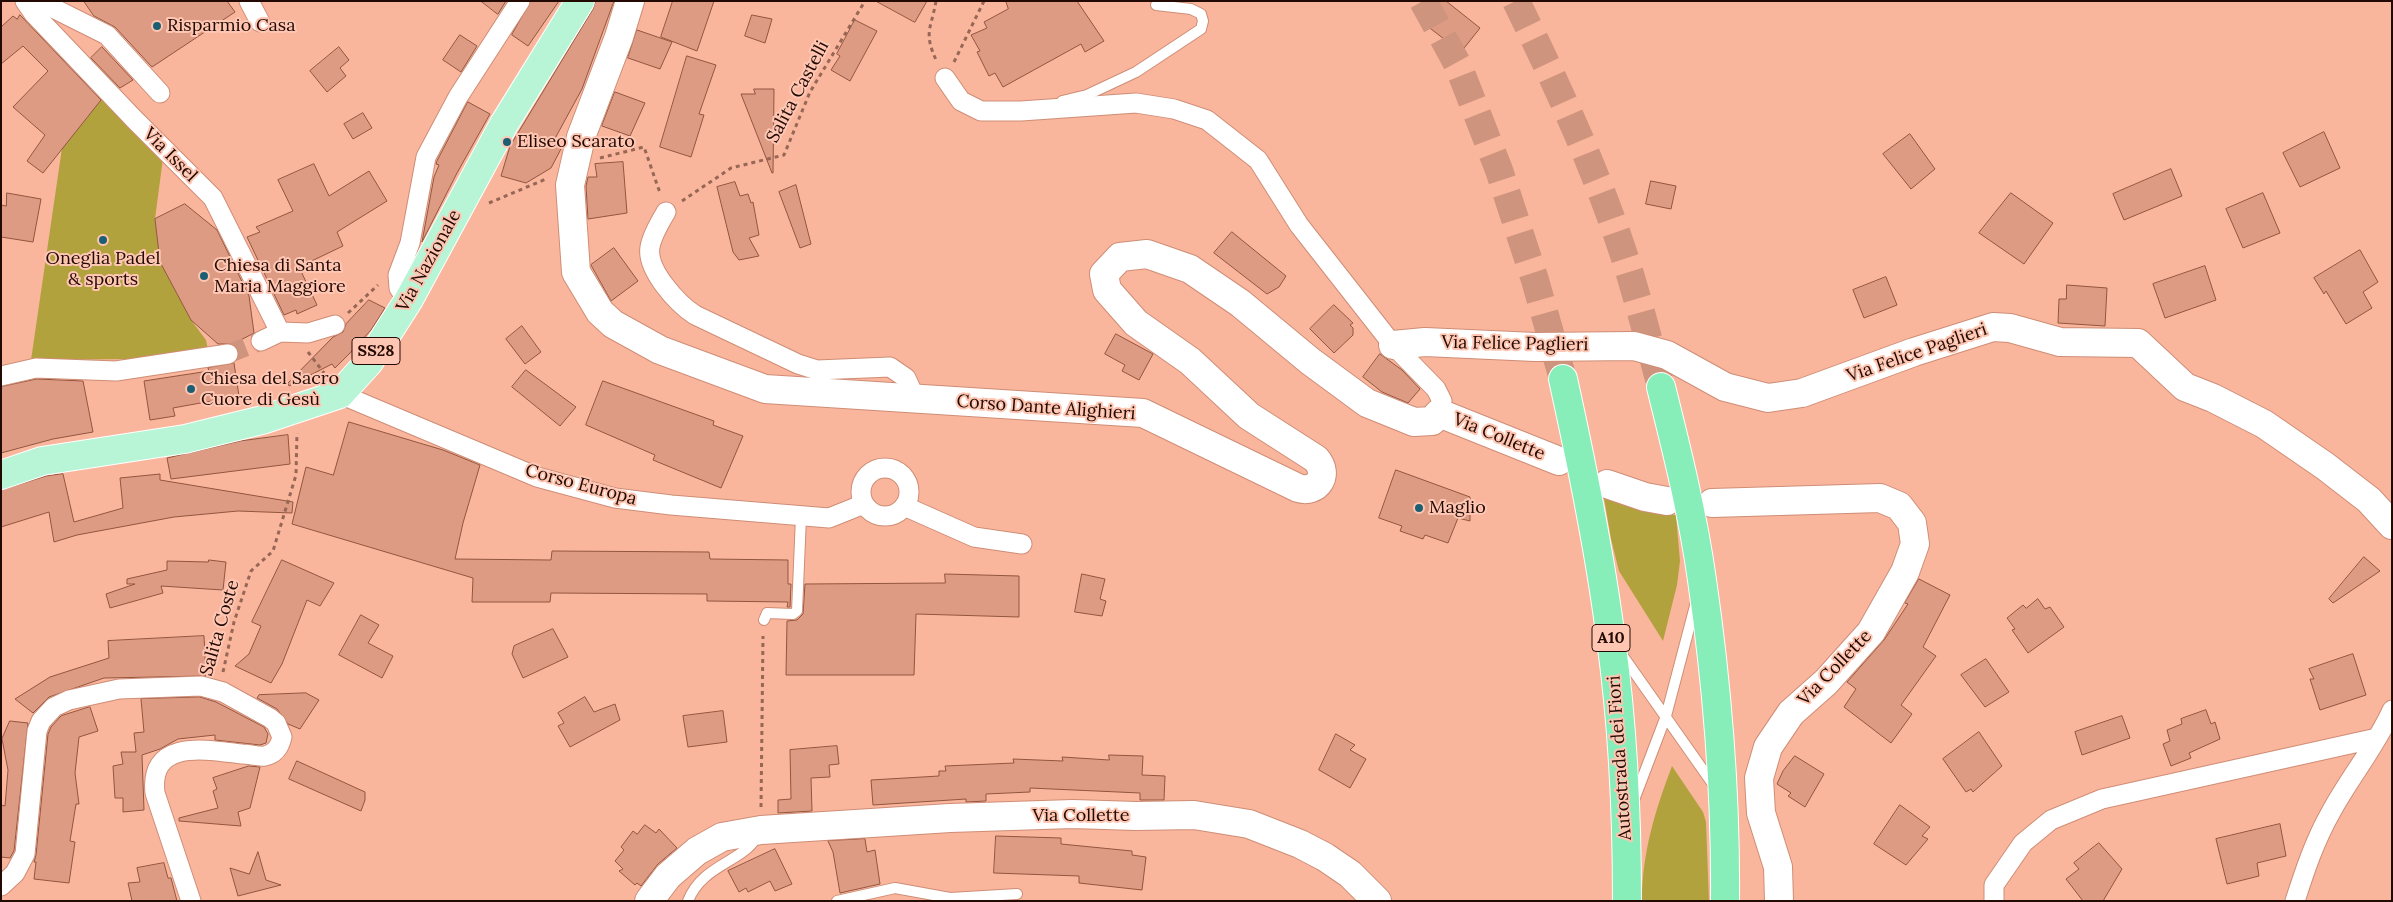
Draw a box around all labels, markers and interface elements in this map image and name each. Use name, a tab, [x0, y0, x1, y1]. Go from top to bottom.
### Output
place label: Risparmio Casa	[167, 15, 295, 37]
marker: Risparmio Casa	[151, 20, 163, 32]
street label: Salita Castelli	[762, 37, 834, 147]
street label: Via Issel	[138, 123, 202, 187]
place label: Eliseo Scarato	[517, 131, 635, 153]
marker: Eliseo Scarato	[501, 136, 513, 148]
street label: Via Nazionale	[392, 206, 466, 316]
marker: Oneglia Padel & sports	[97, 234, 109, 246]
place label: Oneglia Padel & sports	[46, 248, 160, 290]
place label: Chiesa di Santa Maria Maggiore	[214, 255, 346, 298]
marker: Chiesa di Santa Maria Maggiore	[198, 270, 210, 282]
street label: Via Felice Paglieri	[1844, 319, 1990, 387]
street label: Via Felice Paglieri	[1441, 332, 1589, 356]
road number: SS28	[352, 338, 400, 364]
place label: Chiesa del Sacro Cuore di Gesù	[201, 368, 339, 410]
marker: Chiesa del Sacro Cuore di Gesù	[185, 383, 197, 395]
street label: Corso Dante Alighieri	[956, 391, 1136, 425]
street label: Via Collette	[1450, 409, 1548, 465]
street label: Corso Europa	[523, 460, 639, 510]
place label: Maglio	[1429, 497, 1486, 519]
marker: Maglio	[1413, 502, 1425, 514]
street label: Salita Coste	[196, 577, 244, 679]
road number: A10	[1592, 624, 1630, 651]
street label: Via Collette	[1794, 626, 1876, 710]
street label: Autostrada dei Fiori	[1603, 675, 1637, 841]
street label: Via Collette	[1033, 805, 1129, 827]

